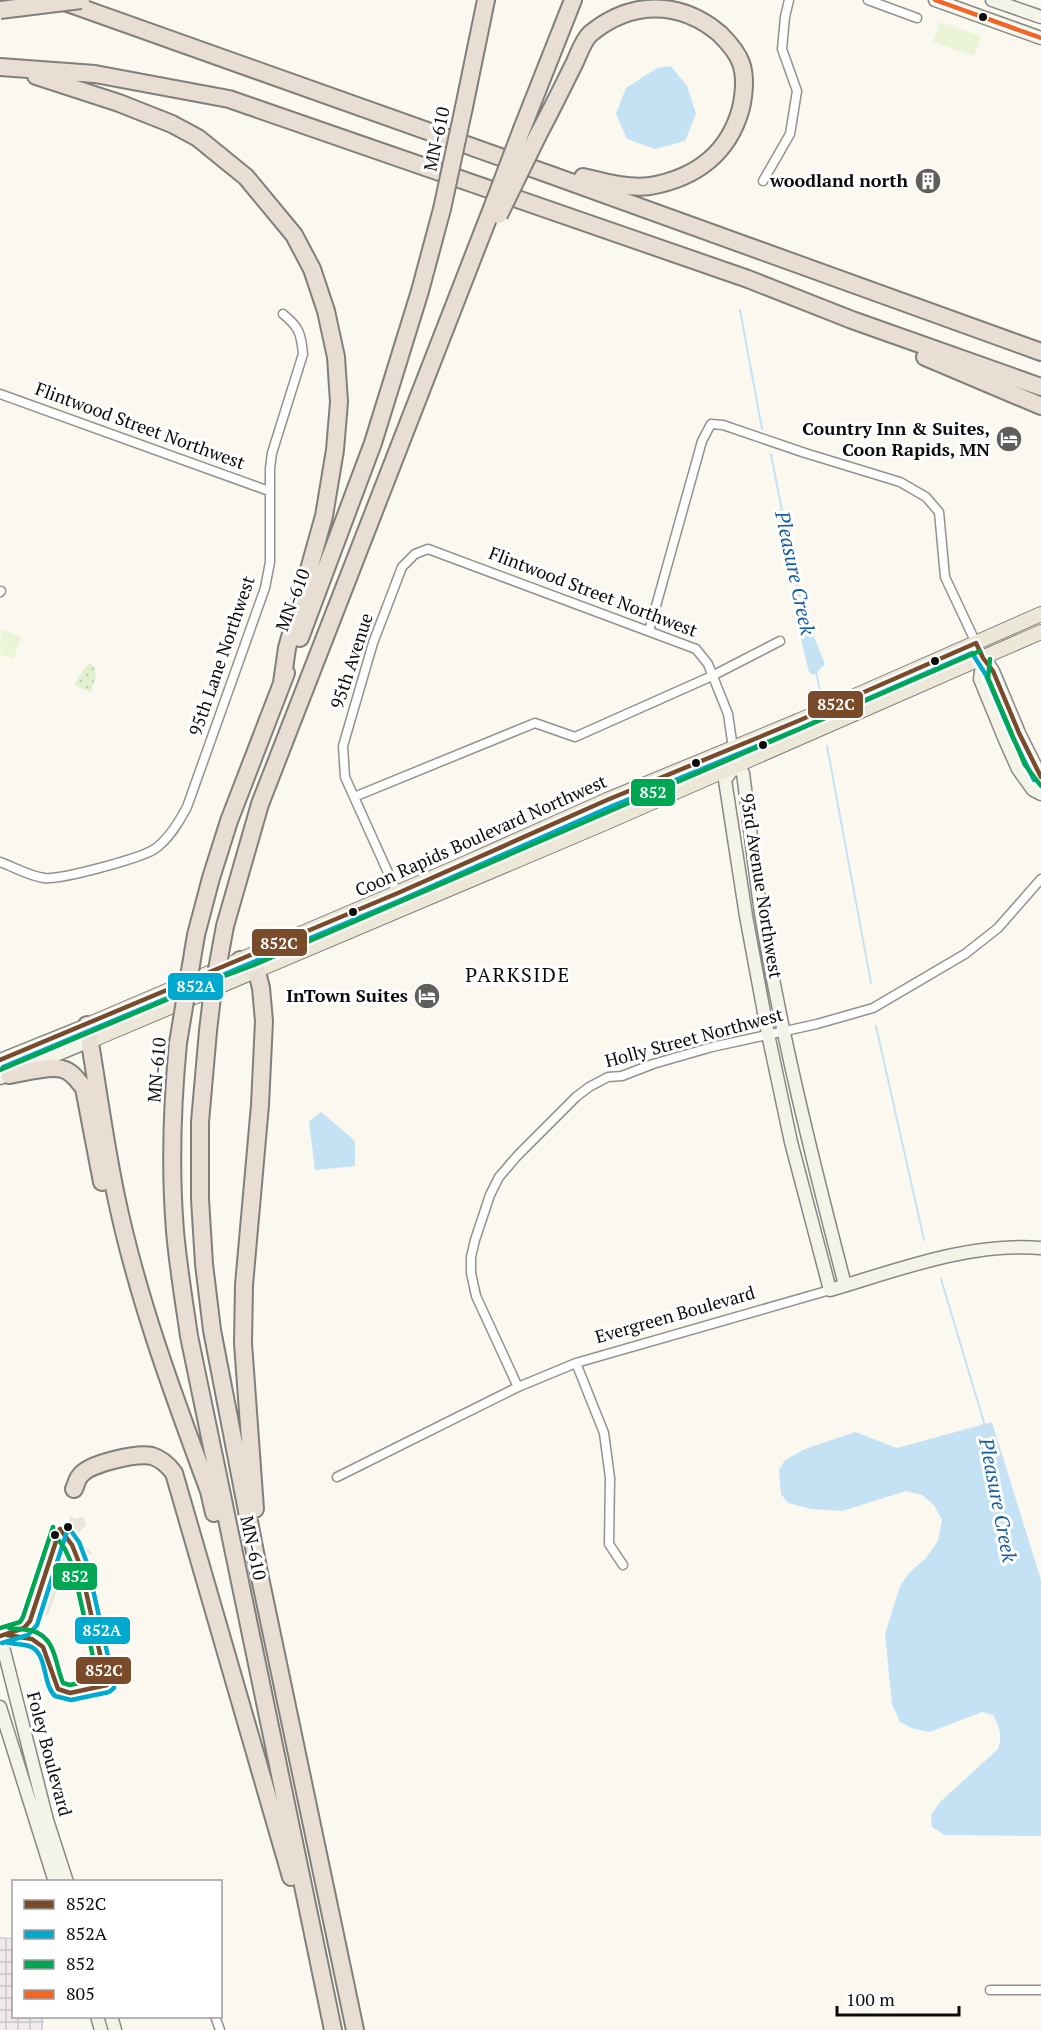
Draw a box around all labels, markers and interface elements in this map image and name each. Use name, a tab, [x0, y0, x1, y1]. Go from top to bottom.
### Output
unlabelled marker	[977, 11, 989, 23]
street label: MN-610	[418, 104, 455, 173]
building icon: woodland north	[913, 166, 943, 196]
place label: woodland north	[769, 168, 908, 192]
street label: Flintwood Street Northwest	[32, 376, 249, 474]
place label: Country Inn & Suites, Coon Rapids, MN	[802, 416, 990, 461]
hotel icon: Country Inn & Suites, Coon Rapids, MN	[994, 424, 1024, 454]
water label: Pleasure Creek	[769, 507, 822, 638]
street label: Flintwood Street Northwest	[486, 540, 701, 642]
street label: MN-610	[269, 565, 315, 634]
street label: 95th Lane Northwest	[182, 572, 260, 739]
street label: 95th Avenue	[324, 610, 378, 712]
unlabelled marker	[929, 655, 941, 667]
line badge: 852C	[807, 690, 864, 719]
text: 852C	[817, 693, 855, 715]
unlabelled marker	[757, 739, 769, 751]
unlabelled marker	[690, 757, 702, 769]
street label: Coon Rapids Boulevard Northwest	[351, 768, 611, 902]
line badge: 852	[630, 778, 676, 807]
text: 852	[639, 781, 667, 803]
street label: 93rd Avenue Northwest	[735, 792, 789, 980]
unlabelled marker	[347, 906, 359, 918]
line badge: 852C	[251, 928, 308, 957]
text: 852C	[260, 932, 298, 954]
district label: PARKSIDE	[465, 961, 571, 988]
line badge: 852A	[167, 972, 224, 1001]
text: 852A	[177, 975, 216, 997]
hotel icon: InTown Suites	[412, 981, 442, 1011]
place label: InTown Suites	[286, 983, 408, 1007]
street label: Holly Street Northwest	[602, 1002, 786, 1072]
street label: MN-610	[141, 1036, 171, 1103]
street label: Evergreen Boulevard	[592, 1280, 758, 1348]
water label: Pleasure Creek	[973, 1434, 1024, 1565]
street label: MN-610	[235, 1513, 272, 1582]
unlabelled marker	[62, 1521, 74, 1533]
unlabelled marker	[49, 1529, 61, 1541]
line badge: 852	[52, 1562, 98, 1591]
text: 852	[61, 1565, 89, 1587]
line badge: 852A	[74, 1616, 131, 1645]
text: 852A	[83, 1619, 122, 1641]
line badge: 852C	[75, 1656, 132, 1685]
text: 852C	[85, 1659, 123, 1681]
street label: Foley Boulevard	[22, 1689, 78, 1819]
legend	[12, 1880, 222, 2018]
text: 852C	[66, 1891, 106, 1915]
text: 852A	[66, 1921, 108, 1945]
text: 852	[66, 1951, 95, 1975]
scale bar	[837, 1979, 958, 2017]
text: 805	[66, 1981, 95, 2005]
text: 100 m	[846, 1987, 895, 2011]

